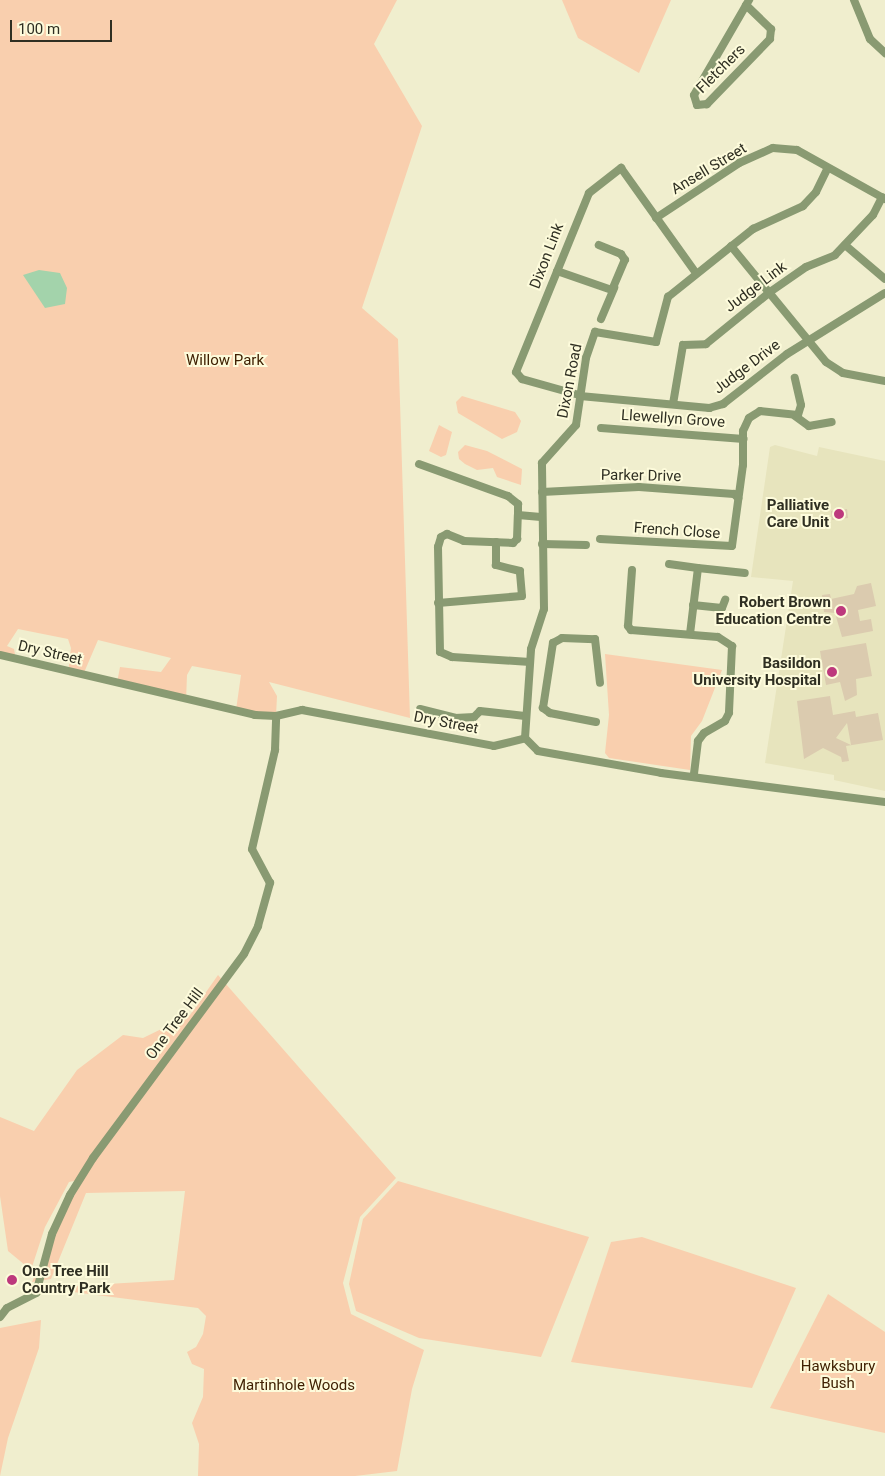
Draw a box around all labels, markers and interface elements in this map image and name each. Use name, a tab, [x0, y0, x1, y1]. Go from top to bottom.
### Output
scale bar	[12, 10, 115, 42]
text: 100 m	[18, 20, 60, 38]
street label: Fletchers	[693, 41, 749, 97]
street label: Ansell Street	[668, 140, 750, 198]
street label: Dixon Link	[526, 221, 568, 291]
street label: Judge Link	[722, 258, 790, 316]
street label: Judge Drive	[710, 336, 784, 398]
street label: Dixon Road	[554, 342, 586, 420]
park label: Willow Park	[186, 352, 264, 370]
street label: Llewellyn Grove	[620, 406, 726, 432]
street label: Parker Drive	[601, 466, 681, 486]
place label: Palliative Care Unit	[767, 496, 829, 531]
marker: Palliative Care Unit	[833, 508, 845, 520]
street label: French Close	[633, 519, 721, 543]
place label: Robert Brown Education Centre	[716, 593, 831, 628]
marker: Robert Brown Education Centre	[835, 605, 847, 617]
street label: Dry Street	[16, 637, 84, 669]
place label: Basildon University Hospital	[693, 654, 821, 689]
marker: Basildon University Hospital	[825, 665, 839, 679]
street label: Dry Street	[412, 708, 480, 738]
street label: One Tree Hill	[142, 985, 208, 1063]
place label: One Tree Hill Country Park	[22, 1262, 110, 1297]
marker: One Tree Hill Country Park	[6, 1274, 18, 1286]
park label: Hawksbury Bush	[801, 1357, 875, 1392]
park label: Martinhole Woods	[233, 1377, 355, 1395]

